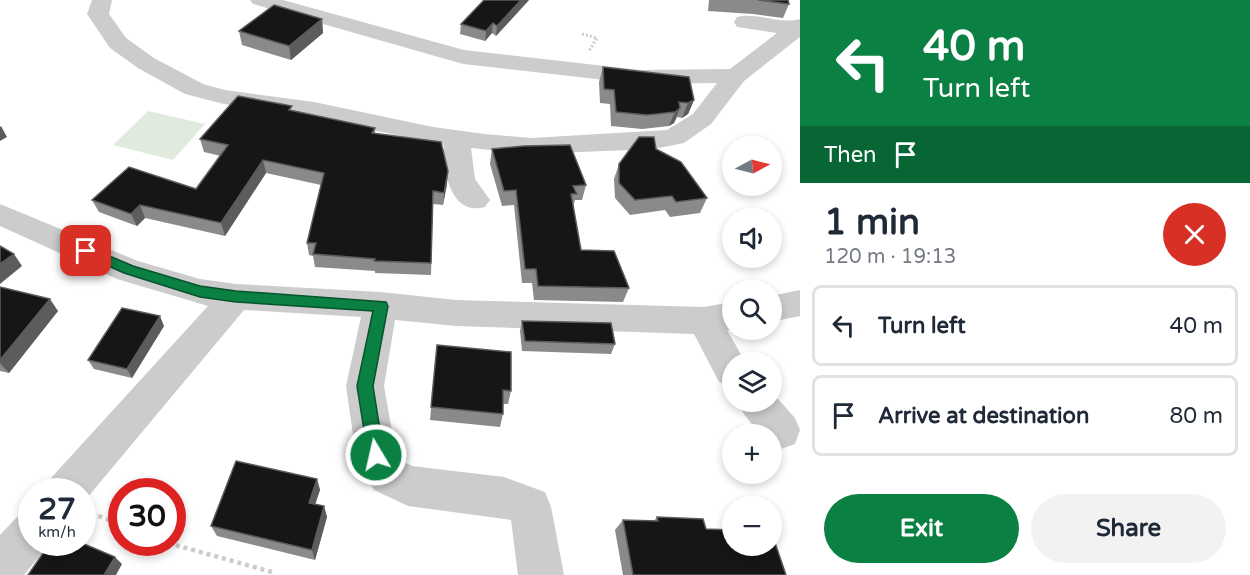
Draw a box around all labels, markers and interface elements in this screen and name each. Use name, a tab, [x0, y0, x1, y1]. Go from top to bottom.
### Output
text: 40 m	[923, 21, 1025, 72]
icon: left	[824, 24, 902, 102]
text: Turn left	[923, 72, 1030, 105]
north arrow	[722, 136, 782, 196]
map controls	[722, 136, 782, 556]
icon: arrive	[889, 138, 922, 171]
text: Then	[824, 142, 877, 168]
text: 1 min	[824, 201, 920, 244]
button: close	[1163, 203, 1226, 266]
button: sound	[722, 208, 782, 268]
pin	[60, 225, 111, 276]
icon: arrive	[69, 234, 102, 267]
text: 120 m · 19:13	[824, 245, 956, 269]
button: search	[722, 280, 782, 340]
icon: left	[827, 309, 860, 342]
text: Turn left	[878, 313, 966, 339]
text: 40 m	[1169, 313, 1223, 339]
button: layers	[722, 352, 782, 412]
icon: arrive	[827, 399, 860, 432]
text: Arrive at destination	[878, 403, 1089, 429]
text: 80 m	[1169, 403, 1223, 429]
position arrow	[344, 423, 408, 487]
button: +	[722, 424, 782, 484]
speed limit sign: 30	[108, 478, 186, 556]
text: 27	[38, 491, 76, 528]
button: Exit	[824, 494, 1019, 563]
button: Share	[1031, 494, 1226, 563]
button: −	[722, 496, 782, 556]
text: km/h	[38, 523, 76, 541]

